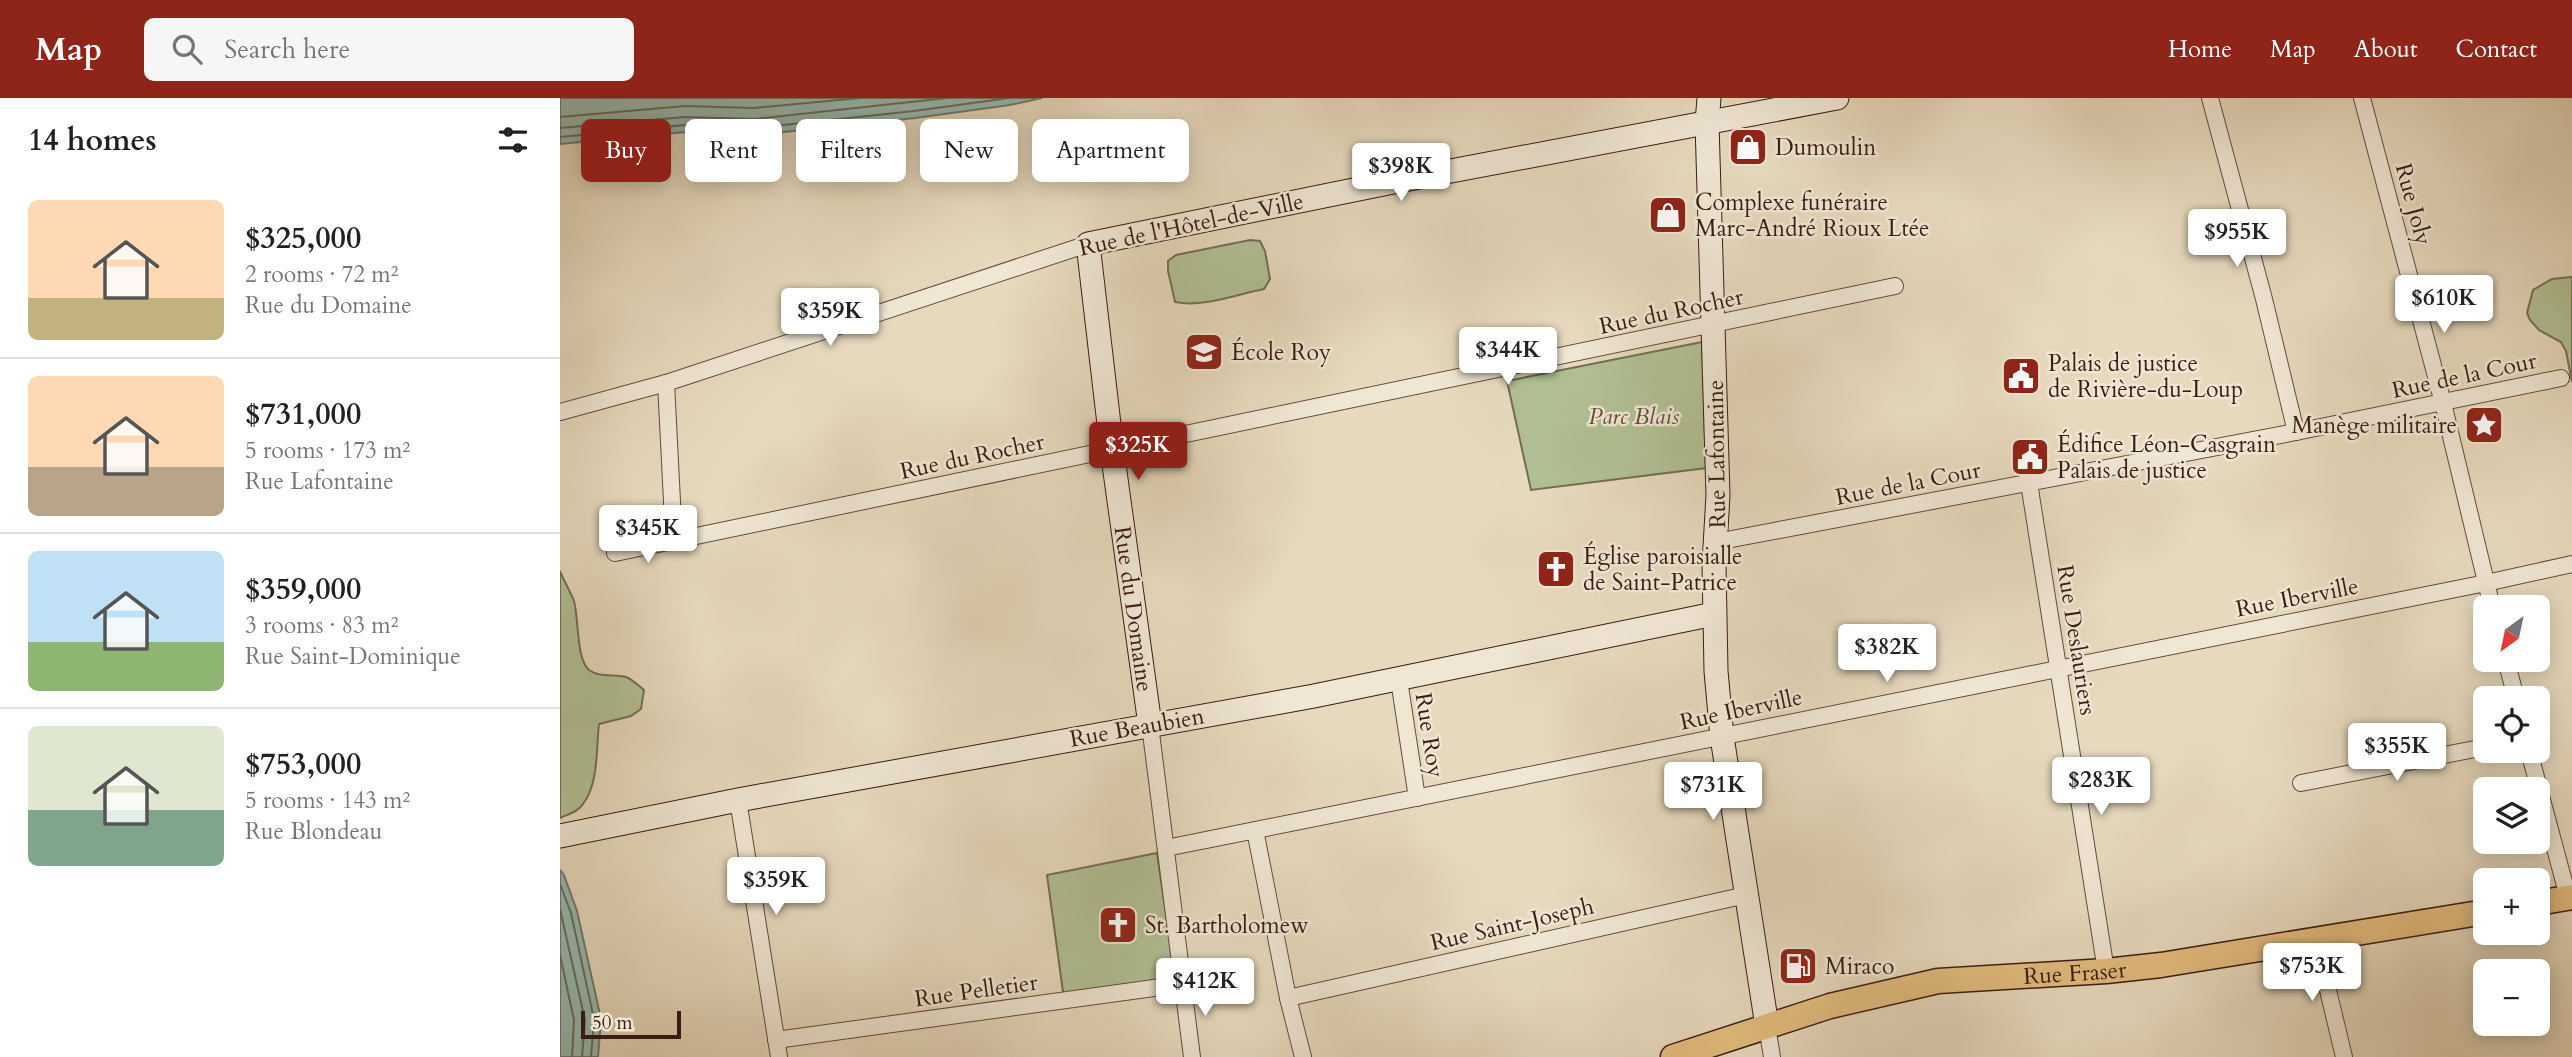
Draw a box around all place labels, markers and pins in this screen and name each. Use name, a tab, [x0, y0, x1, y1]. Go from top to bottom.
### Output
shop icon: Dumoulin	[1727, 126, 1769, 168]
place label: Dumoulin	[1775, 132, 1876, 163]
pin: $398K	[1352, 144, 1450, 203]
place label: Complexe funéraire Marc-André Rioux Ltée	[1695, 187, 1930, 244]
shop icon: Complexe funéraire Marc-André Rioux Ltée	[1647, 194, 1689, 236]
pin: $955K	[2188, 209, 2286, 269]
pin: $610K	[2395, 275, 2493, 335]
pin: $359K	[781, 288, 879, 348]
pin: $344K	[1459, 328, 1557, 387]
school or university icon: École Roy	[1183, 331, 1225, 373]
place label: École Roy	[1231, 337, 1331, 368]
place label: Palais de justice de Rivière-du-Loup	[2048, 348, 2243, 405]
public building icon: Palais de justice de Rivière-du-Loup	[2000, 355, 2042, 397]
place icon: Manège militaire	[2463, 404, 2505, 446]
place label: Manège militaire	[2292, 410, 2457, 441]
pin: $325K	[1089, 422, 1187, 482]
place label: Édifice Léon-Casgrain Palais de justice	[2057, 429, 2276, 486]
public building icon: Édifice Léon-Casgrain Palais de justice	[2009, 436, 2051, 478]
pin: $345K	[599, 505, 697, 565]
place label: Église paroisialle de Saint-Patrice	[1583, 541, 1742, 598]
church icon: Église paroisialle de Saint-Patrice	[1535, 548, 1577, 590]
pin: $382K	[1838, 624, 1936, 684]
pin: $355K	[2348, 724, 2446, 783]
pin: $283K	[2052, 758, 2150, 817]
pin: $731K	[1664, 762, 1762, 822]
pin: $359K	[727, 858, 825, 917]
church icon: St. Bartholomew	[1097, 904, 1139, 946]
place label: St. Bartholomew	[1145, 910, 1309, 941]
pin: $753K	[2263, 944, 2361, 1003]
fuel station icon: Miraco	[1777, 945, 1819, 987]
place label: Miraco	[1825, 951, 1894, 982]
pin: $412K	[1156, 958, 1254, 1018]

